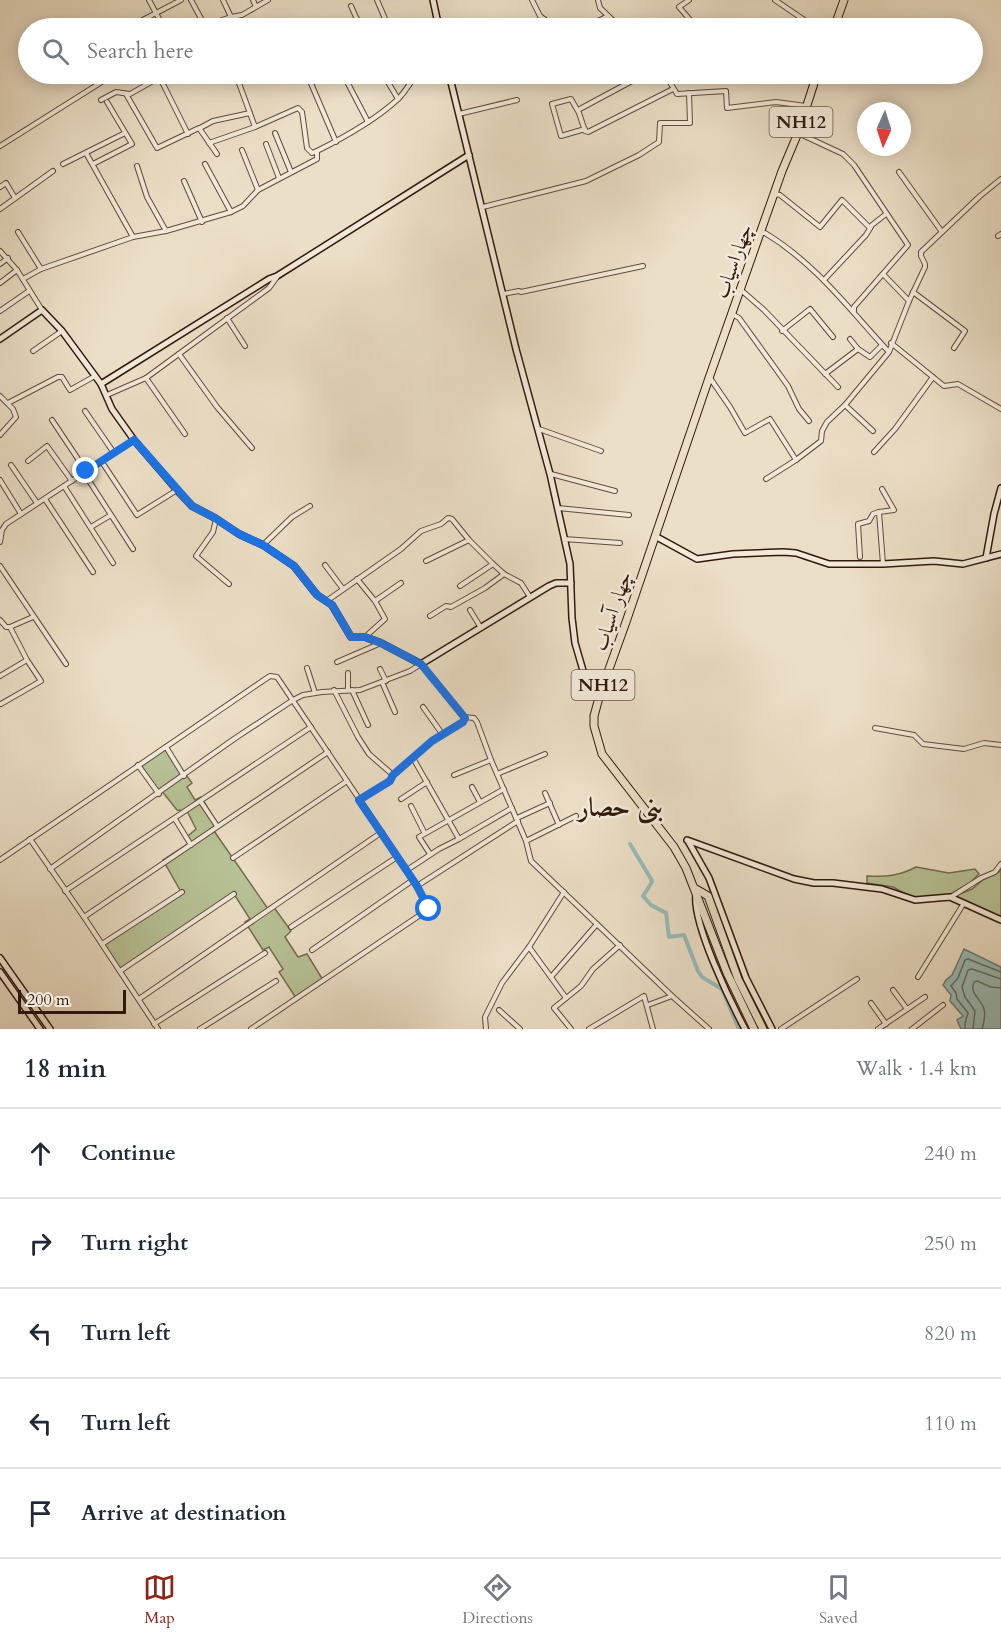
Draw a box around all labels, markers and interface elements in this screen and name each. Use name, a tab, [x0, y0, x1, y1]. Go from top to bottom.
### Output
search box	[18, 18, 983, 84]
icon: search	[39, 35, 72, 68]
text: Search here	[87, 36, 194, 66]
north arrow	[857, 102, 911, 156]
road number: NH12	[770, 107, 832, 137]
street label: چهاراسیاب	[708, 220, 759, 302]
route end	[72, 457, 98, 483]
street label: چهار آسیاب	[586, 568, 639, 655]
road number: NH12	[572, 670, 634, 700]
district label: بنی حصار	[575, 790, 664, 825]
route start	[415, 895, 441, 921]
scale bar	[18, 987, 126, 1014]
text: 200 m	[27, 989, 69, 1011]
text: 18 min	[24, 1051, 107, 1086]
text: Walk · 1.4 km	[856, 1055, 977, 1082]
icon: ahead	[24, 1137, 57, 1170]
text: Continue	[81, 1138, 176, 1168]
text: 240 m	[924, 1140, 977, 1167]
icon: right	[24, 1227, 57, 1260]
text: Turn right	[81, 1228, 188, 1258]
text: 250 m	[924, 1230, 977, 1257]
icon: left	[24, 1317, 57, 1350]
text: Turn left	[81, 1318, 170, 1348]
text: 820 m	[924, 1320, 977, 1347]
icon: left	[24, 1407, 57, 1440]
text: Turn left	[81, 1408, 170, 1438]
text: 110 m	[924, 1410, 977, 1437]
icon: arrive	[24, 1497, 57, 1530]
text: Arrive at destination	[81, 1498, 286, 1528]
tab: Map	[143, 1571, 176, 1629]
tab: Directions	[462, 1571, 533, 1629]
tab: Saved	[819, 1571, 858, 1629]

